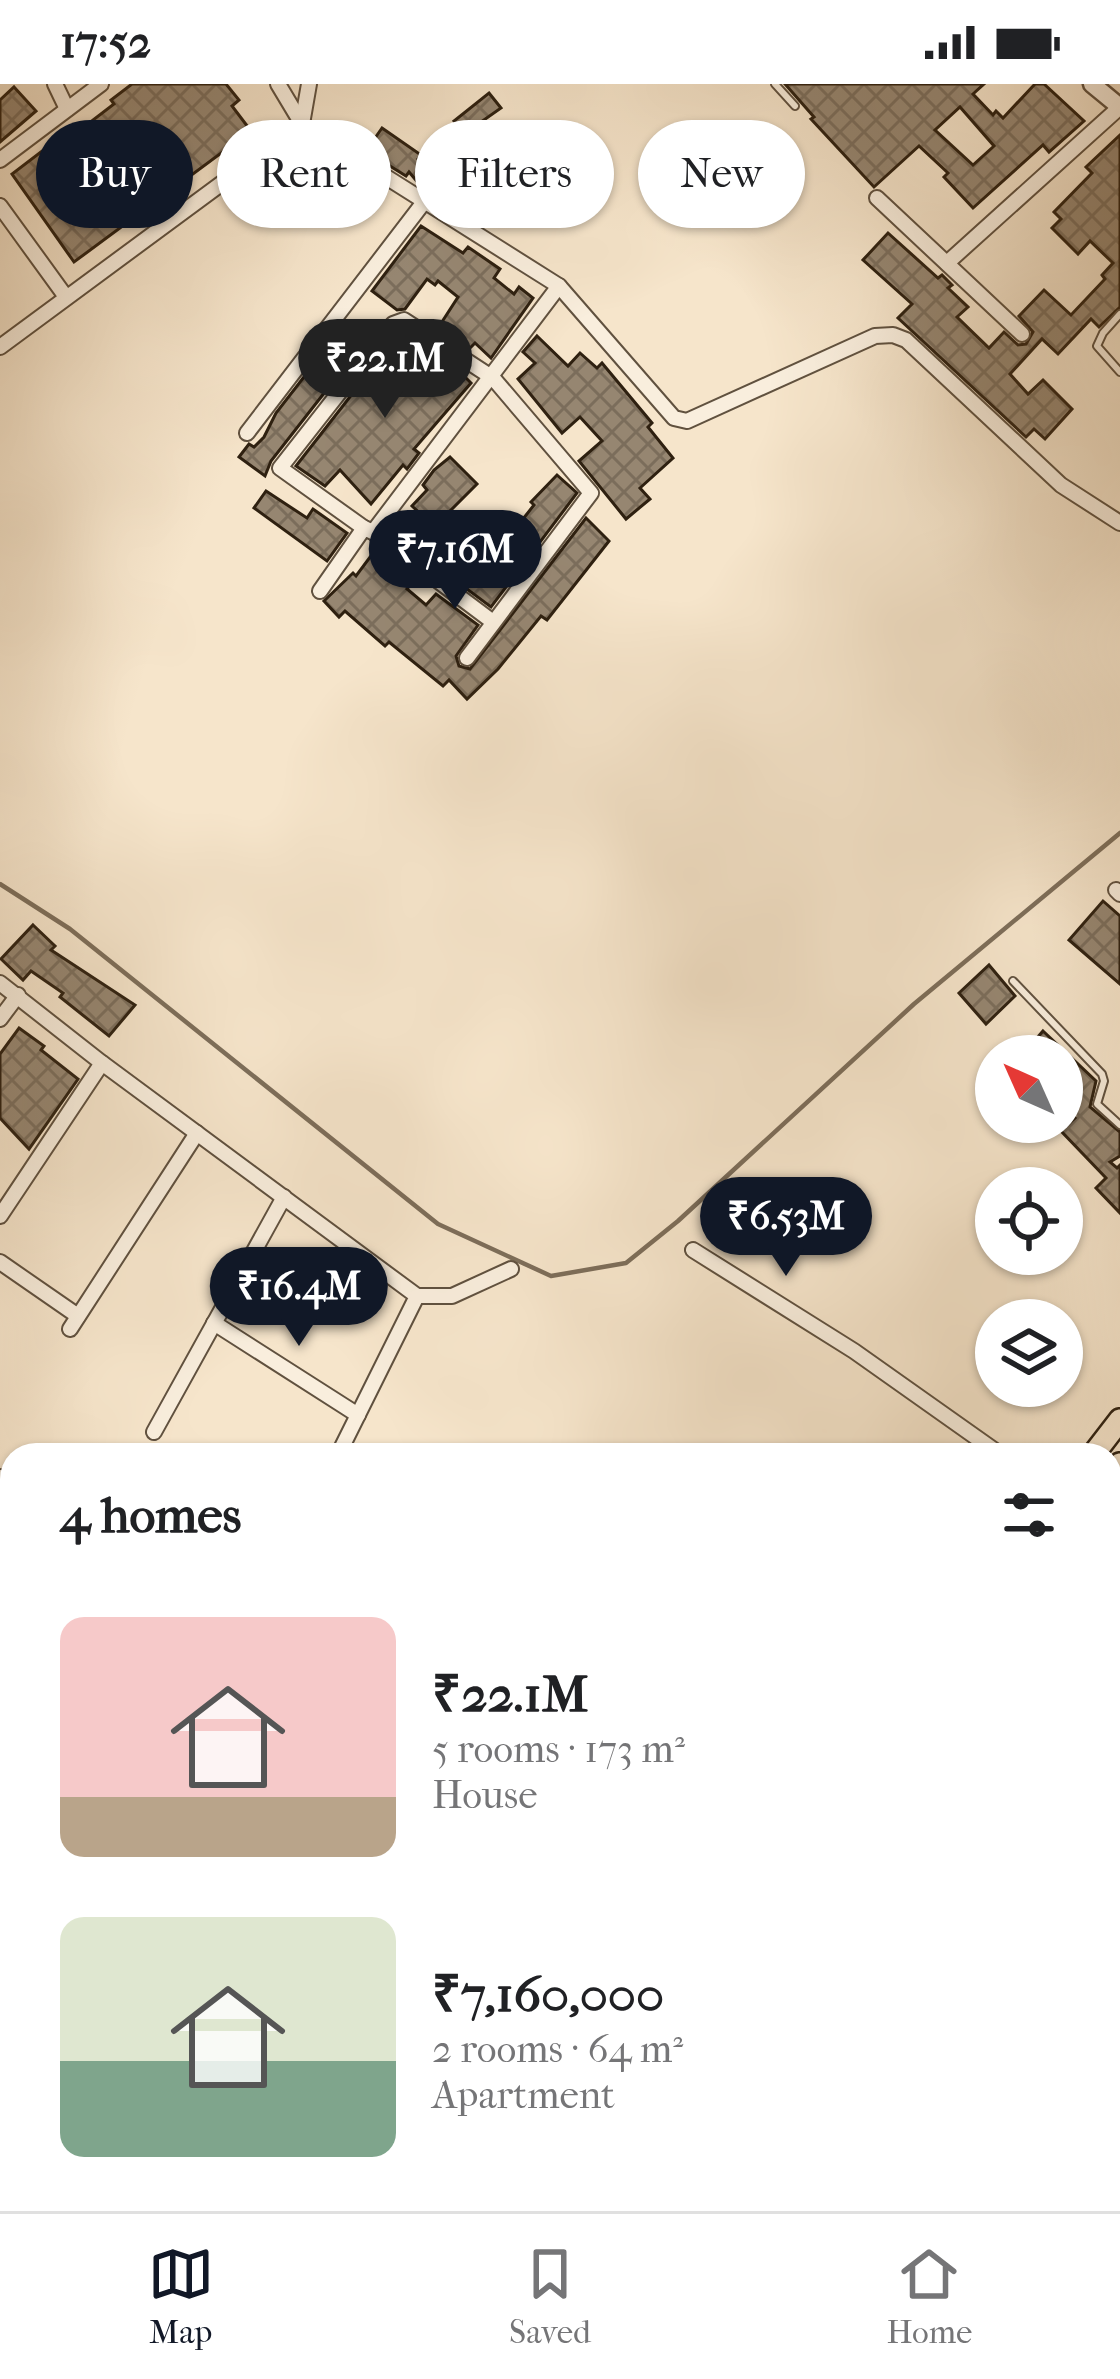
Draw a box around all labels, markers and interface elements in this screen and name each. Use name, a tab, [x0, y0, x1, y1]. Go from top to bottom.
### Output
text: 17:52	[60, 16, 151, 69]
chip: Buy	[36, 120, 193, 228]
chip: Rent	[217, 120, 391, 228]
chip: Filters	[415, 120, 614, 228]
chip: New	[638, 120, 805, 228]
pin: ₹22.1M	[287, 319, 483, 421]
text: ₹22.1M	[325, 335, 445, 381]
pin: ₹7.16M	[357, 510, 553, 612]
text: ₹7.16M	[396, 526, 514, 572]
north arrow	[975, 1035, 1083, 1143]
map controls	[975, 1035, 1083, 1407]
button: locate	[975, 1167, 1083, 1275]
pin: ₹6.53M	[688, 1177, 884, 1279]
text: ₹6.53M	[727, 1193, 845, 1239]
pin: ₹16.4M	[201, 1247, 397, 1349]
text: ₹16.4M	[237, 1263, 361, 1309]
button: layers	[975, 1299, 1083, 1407]
icon: filters	[996, 1482, 1062, 1548]
text: 4 homes	[60, 1485, 241, 1545]
text: ₹22.1M	[432, 1664, 588, 1724]
icon: home	[156, 1665, 300, 1809]
text: 5 rooms · 173 m²	[432, 1726, 685, 1772]
text: House	[432, 1772, 538, 1818]
text: ₹7,160,000	[432, 1964, 664, 2024]
icon: home	[156, 1965, 300, 2109]
text: 2 rooms · 64 m²	[432, 2026, 683, 2072]
text: Apartment	[432, 2072, 615, 2118]
tab: Map	[148, 2241, 214, 2352]
tab: Saved	[509, 2241, 591, 2352]
tab: Home	[886, 2241, 972, 2352]

